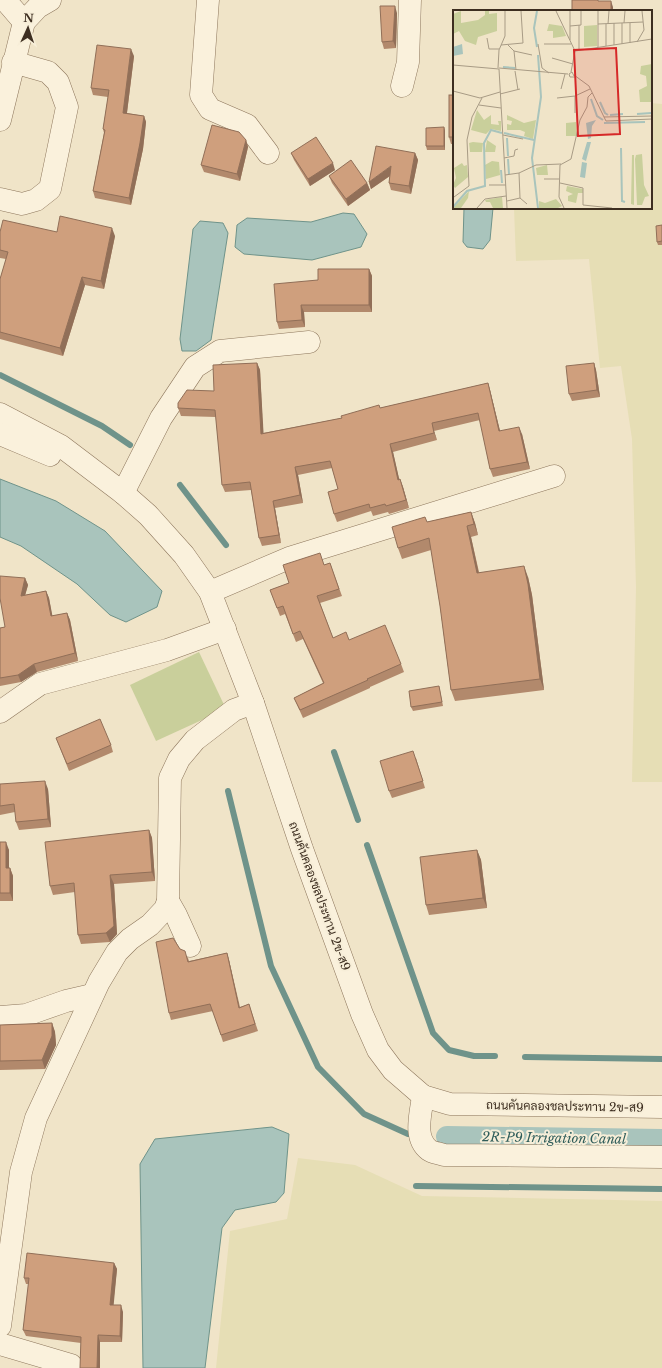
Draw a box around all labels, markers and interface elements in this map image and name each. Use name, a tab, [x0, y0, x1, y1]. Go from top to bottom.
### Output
north arrow	[8, 8, 48, 48]
inset map	[453, 10, 652, 209]
text: N	[23, 11, 35, 25]
street label: ถนนคันคลองชลประทาน 2ข-ส9	[286, 819, 354, 973]
street label: ถนนคันคลองชลประทาน 2ข-ส9	[486, 1097, 644, 1115]
water label: 2R-P9 Irrigation Canal	[482, 1128, 627, 1148]

